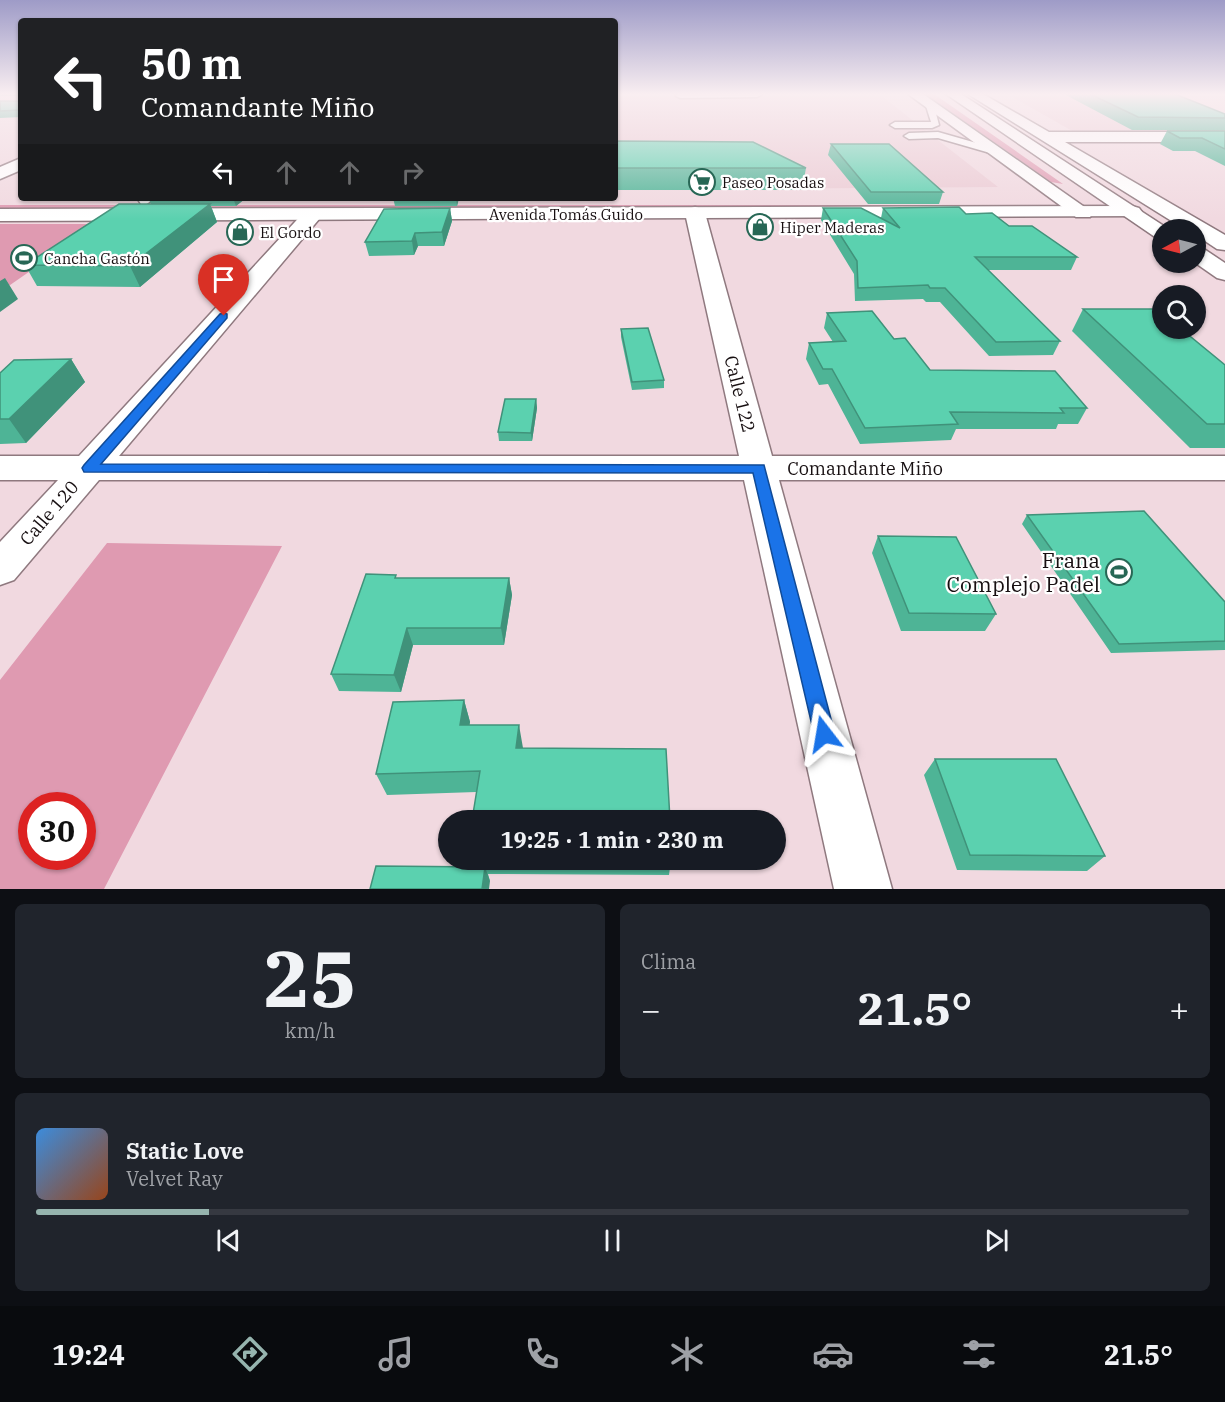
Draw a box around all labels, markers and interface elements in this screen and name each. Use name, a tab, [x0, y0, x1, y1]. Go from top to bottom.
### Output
text: 50 m	[141, 36, 242, 91]
icon: left	[42, 42, 120, 120]
text: Comandante Miño	[141, 89, 374, 124]
icon: left	[207, 156, 240, 189]
icon: ahead	[270, 156, 303, 189]
icon: ahead	[333, 156, 366, 189]
icon: right	[396, 156, 429, 189]
supermarket icon: Paseo Posadas	[687, 167, 717, 197]
place label: Paseo Posadas	[722, 173, 824, 192]
street label: Avenida Tomás Guido	[489, 205, 643, 224]
shop icon: Hiper Maderas	[745, 212, 775, 242]
shop icon: El Gordo	[225, 217, 255, 247]
place label: Hiper Maderas	[780, 218, 885, 237]
north arrow	[1152, 219, 1206, 273]
map controls	[1152, 219, 1206, 339]
place label: El Gordo	[260, 223, 321, 242]
sports icon: Cancha Gastón	[9, 243, 39, 273]
place label: Cancha Gastón	[44, 249, 150, 268]
pin	[198, 254, 249, 316]
icon: arrive	[207, 263, 240, 296]
button: search	[1152, 285, 1206, 339]
street label: Calle 122	[719, 353, 761, 435]
street label: Comandante Miño	[787, 457, 943, 480]
street label: Calle 120	[15, 476, 83, 550]
place label: Frana Complejo Padel	[947, 546, 1100, 598]
sports icon: Frana Complejo Padel	[1104, 557, 1134, 587]
position arrow	[792, 702, 856, 766]
speed limit sign: 30	[18, 792, 96, 870]
text: 19:25 · 1 min · 230 m	[500, 825, 724, 854]
text: 25	[263, 927, 357, 1028]
text: Clima	[641, 948, 696, 975]
text: 21.5°	[858, 979, 972, 1037]
text: −	[641, 988, 661, 1031]
text: +	[1169, 988, 1189, 1031]
text: km/h	[285, 1017, 335, 1044]
text: Static Love	[126, 1136, 244, 1165]
text: Velvet Ray	[126, 1165, 223, 1192]
icon: previous	[212, 1224, 245, 1257]
icon: pause	[596, 1224, 629, 1257]
icon: next	[980, 1224, 1013, 1257]
icon: directions	[229, 1333, 271, 1375]
icon: music	[375, 1333, 417, 1375]
icon: phone	[521, 1333, 563, 1375]
icon: climate	[666, 1333, 708, 1375]
icon: car	[812, 1333, 854, 1375]
icon: filters	[958, 1333, 1000, 1375]
text: 19:24	[52, 1337, 125, 1372]
text: 21.5°	[1104, 1337, 1173, 1372]

